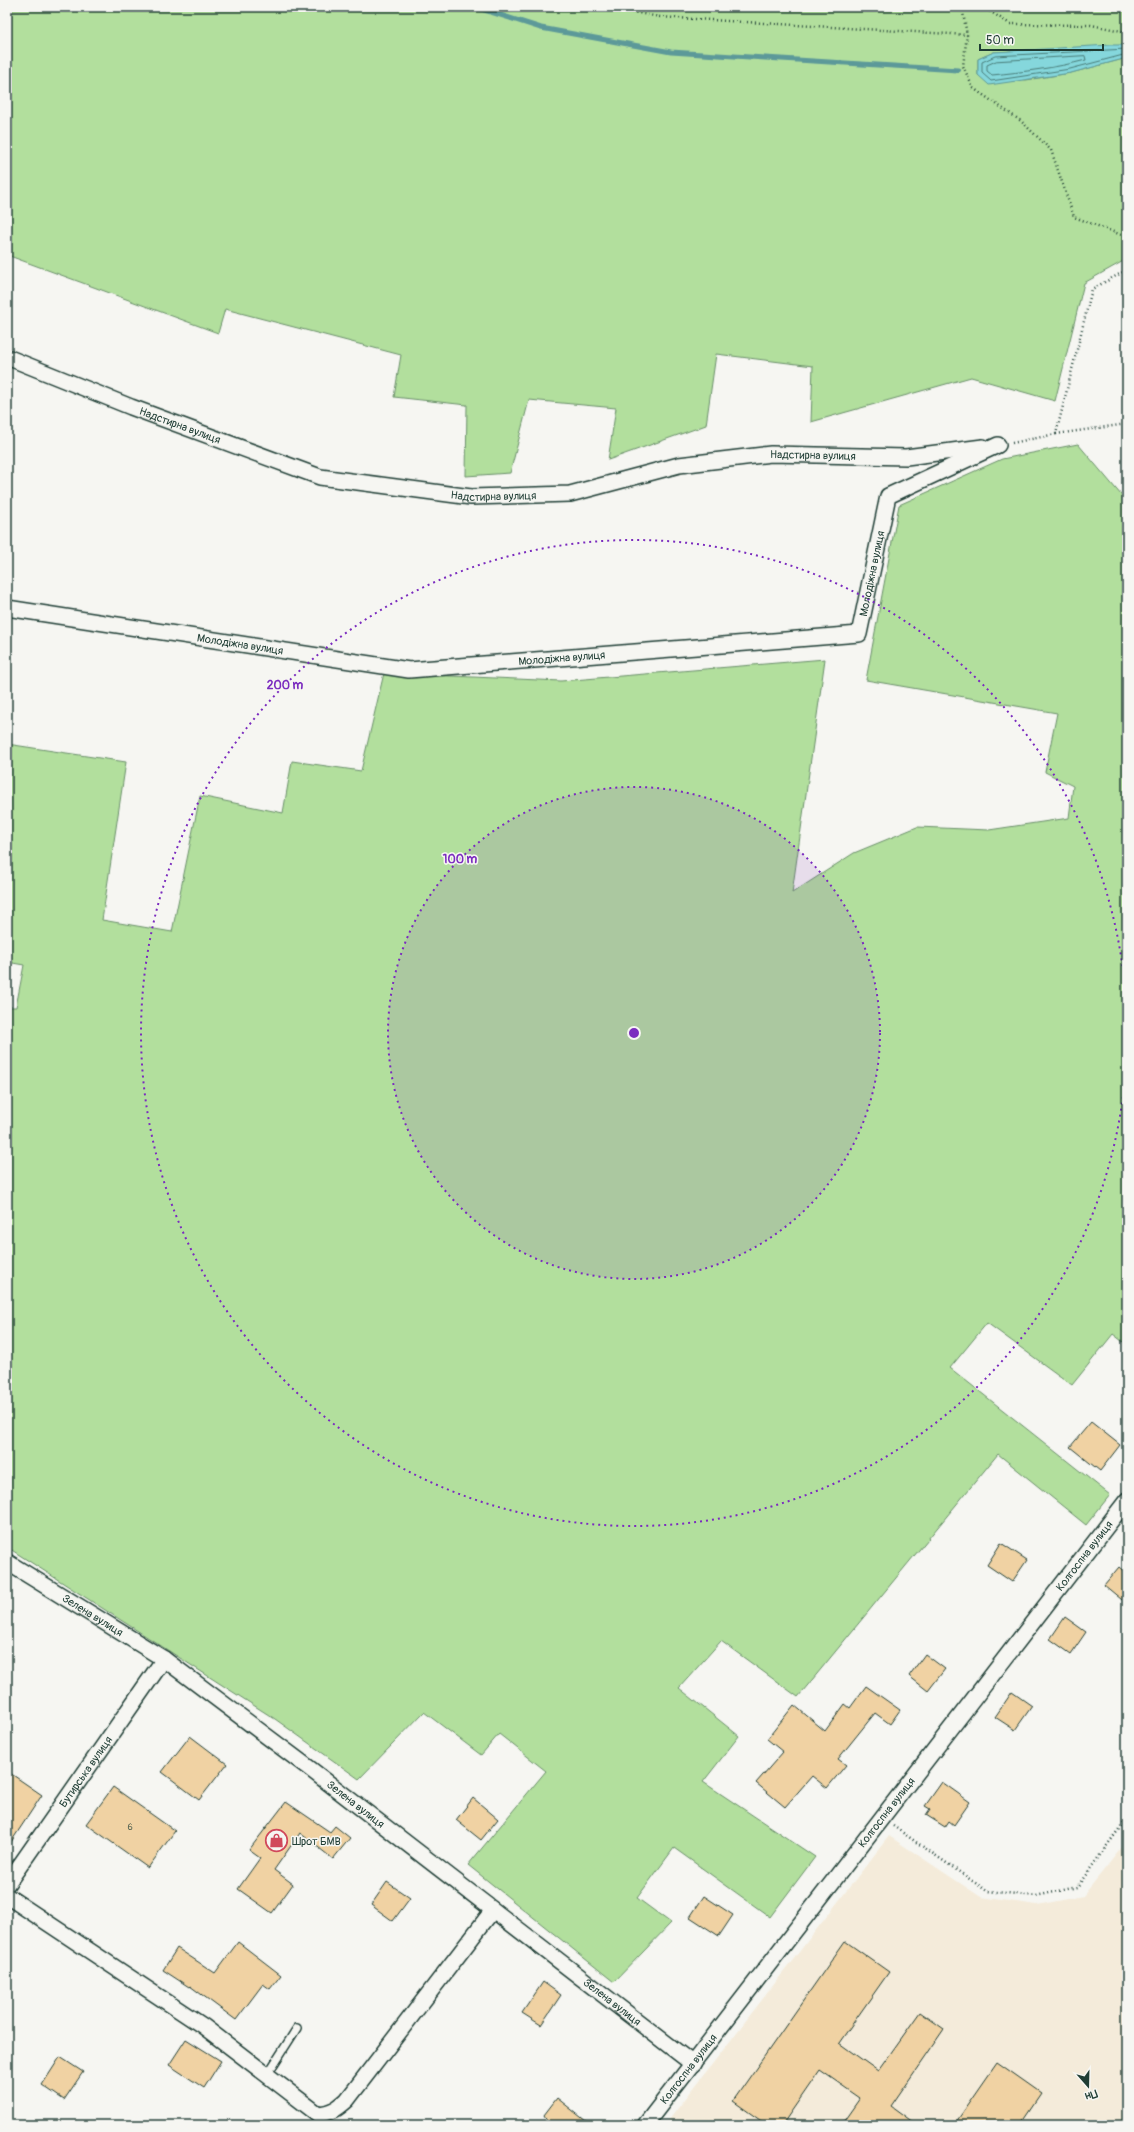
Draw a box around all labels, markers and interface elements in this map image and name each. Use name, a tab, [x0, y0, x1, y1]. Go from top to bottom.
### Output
scale bar	[980, 26, 1103, 52]
text: 50 m	[986, 33, 1014, 48]
street label: Надстирна вулиця	[137, 405, 222, 447]
street label: Надстирна вулиця	[770, 448, 856, 463]
street label: Надстирна вулиця	[450, 488, 536, 504]
street label: Молодіжна вулиця	[857, 530, 888, 618]
street label: Молодіжна вулиця	[196, 631, 284, 658]
street label: Молодіжна вулиця	[518, 648, 606, 668]
text: 200 m	[267, 678, 304, 693]
text: 100 m	[443, 852, 478, 867]
centre of rings	[627, 1026, 641, 1040]
street label: Колгоспна вулиця	[1053, 1518, 1116, 1594]
street label: Зелена вулиця	[60, 1592, 126, 1639]
street label: Бутирська вулиця	[57, 1734, 115, 1810]
street label: Колгоспна вулиця	[856, 1775, 918, 1850]
street label: Зелена вулиця	[324, 1778, 387, 1831]
house number: 6	[127, 1822, 133, 1833]
shop icon: Шрот БМВ	[263, 1828, 289, 1854]
place label: Шрот БМВ	[292, 1835, 341, 1848]
street label: Зелена вулиця	[581, 1976, 643, 2029]
street label: Колгоспна вулиця	[658, 2032, 720, 2107]
north arrow	[1068, 2066, 1108, 2106]
text: Пн	[1083, 2087, 1099, 2103]

